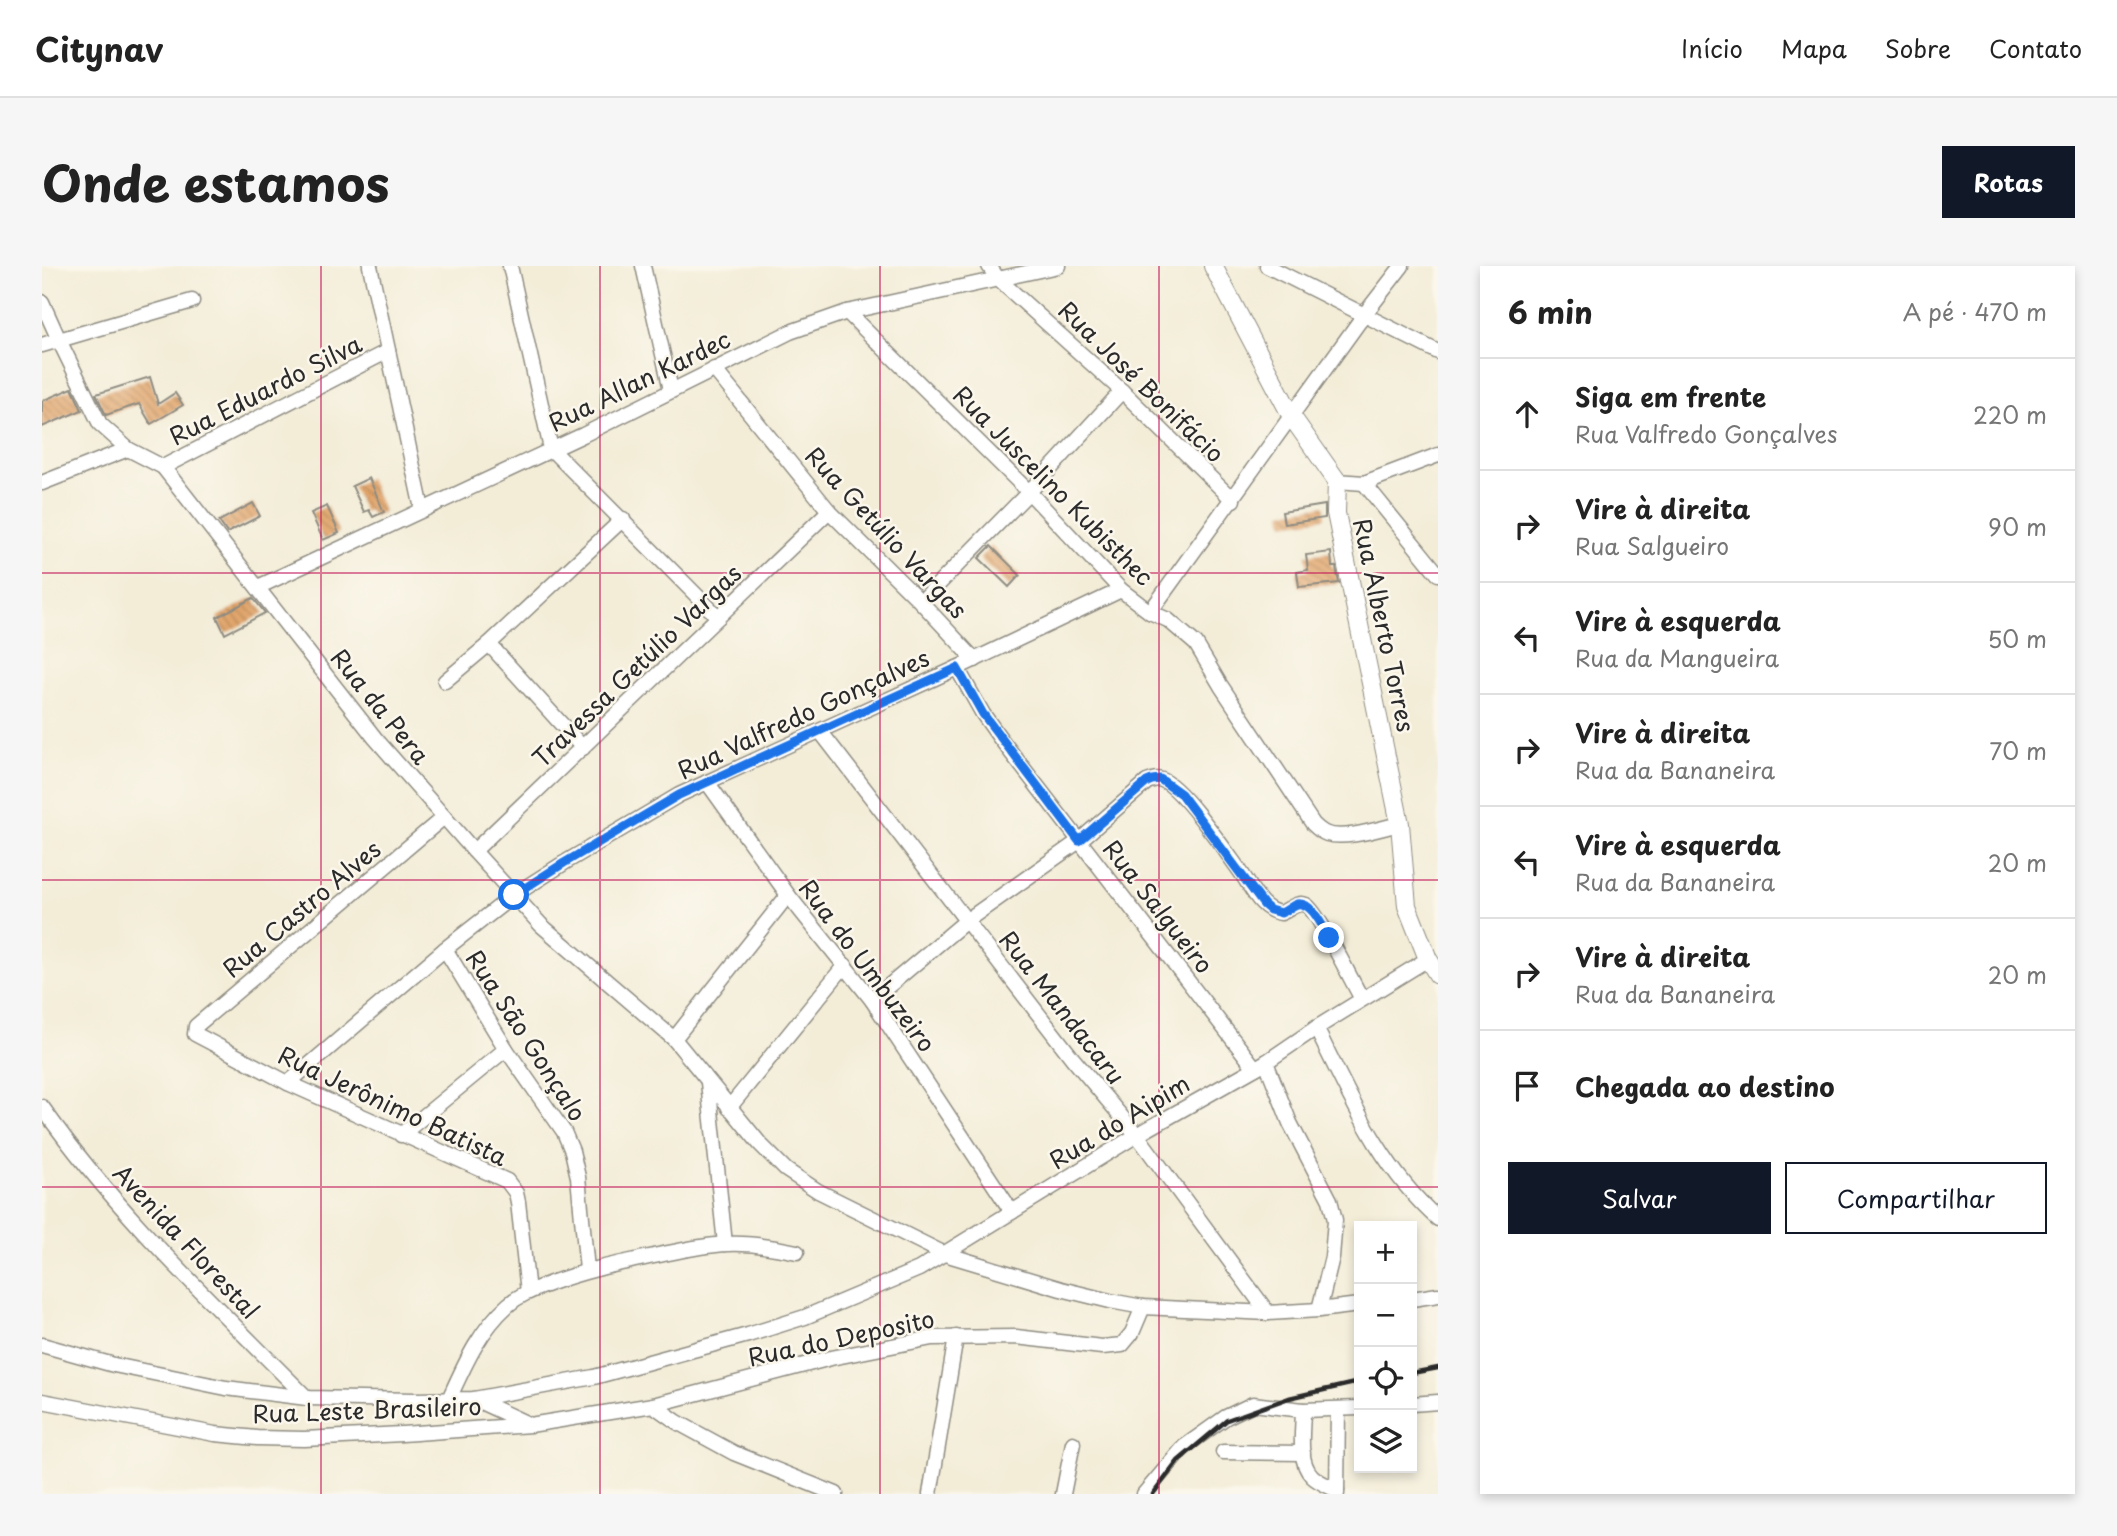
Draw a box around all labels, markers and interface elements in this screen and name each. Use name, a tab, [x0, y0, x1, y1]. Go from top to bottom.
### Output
text: Citynav	[35, 23, 163, 73]
text: Início	[1681, 30, 1743, 66]
text: Mapa	[1781, 30, 1847, 66]
text: Sobre	[1885, 30, 1951, 66]
text: Contato	[1989, 30, 2082, 66]
text: Onde estamos	[42, 145, 389, 219]
button: Rotas	[1942, 146, 2075, 218]
text: 6 min	[1508, 289, 1593, 334]
street label: Rua José Bonifácio	[1051, 292, 1233, 470]
text: A pé · 470 m	[1903, 294, 2047, 329]
street label: Rua Allan Kardec	[542, 320, 736, 440]
street label: Rua Eduardo Silva	[163, 325, 367, 453]
street label: Rua Juscelino Kubisthec	[946, 377, 1162, 593]
text: Siga em frente	[1575, 377, 1766, 416]
icon: ahead	[1508, 395, 1546, 433]
text: 220 m	[1973, 397, 2047, 432]
text: Rua Valfredo Gonçalves	[1575, 416, 1837, 451]
street label: Rua Getúlio Vargas	[798, 438, 976, 626]
text: Vire à direita	[1575, 489, 1750, 528]
icon: right	[1508, 507, 1546, 545]
text: 90 m	[1988, 509, 2047, 544]
street label: Rua Alberto Torres	[1345, 515, 1425, 735]
text: Rua Salgueiro	[1575, 528, 1729, 563]
street label: Travessa Getúlio Vargas	[523, 555, 749, 775]
text: Vire à esquerda	[1575, 601, 1781, 640]
icon: left	[1508, 619, 1546, 657]
text: 50 m	[1987, 621, 2047, 656]
street label: Rua Valfredo Gonçalves	[671, 639, 935, 787]
street label: Rua da Pera	[323, 640, 439, 772]
text: Rua da Mangueira	[1575, 640, 1779, 675]
text: Vire à direita	[1575, 713, 1750, 752]
icon: right	[1508, 731, 1546, 769]
text: 70 m	[1989, 733, 2047, 768]
text: Rua da Bananeira	[1575, 752, 1775, 787]
text: Vire à esquerda	[1575, 825, 1781, 864]
street label: Rua Castro Alves	[214, 831, 388, 985]
street label: Rua Salgueiro	[1095, 832, 1223, 980]
icon: left	[1508, 843, 1546, 881]
text: 20 m	[1988, 845, 2047, 880]
text: Rua da Bananeira	[1575, 864, 1775, 899]
street label: Rua do Umbuzeiro	[791, 871, 945, 1059]
route start	[498, 879, 529, 910]
route end	[1313, 922, 1344, 953]
street label: Rua Mandacaru	[991, 923, 1135, 1091]
text: Vire à direita	[1575, 937, 1750, 976]
street label: Rua São Gonçalo	[458, 942, 596, 1128]
icon: right	[1508, 955, 1546, 993]
text: 20 m	[1988, 957, 2047, 992]
text: Rua da Bananeira	[1575, 976, 1775, 1011]
street label: Rua Jerônimo Batista	[273, 1036, 514, 1174]
street label: Rua do Aipim	[1042, 1065, 1196, 1177]
icon: arrive	[1508, 1067, 1546, 1105]
text: Chegada ao destino	[1575, 1067, 1834, 1106]
street label: Avenida Florestal	[105, 1155, 269, 1327]
button: Salvar	[1508, 1162, 1771, 1234]
button: Compartilhar	[1785, 1162, 2047, 1234]
map controls	[1354, 1221, 1417, 1473]
button: +	[1354, 1221, 1417, 1284]
button: −	[1354, 1284, 1417, 1347]
street label: Rua do Deposito	[744, 1300, 938, 1374]
button: locate	[1354, 1347, 1417, 1410]
street label: Rua Leste Brasileiro	[252, 1387, 482, 1431]
button: layers	[1354, 1410, 1417, 1473]

